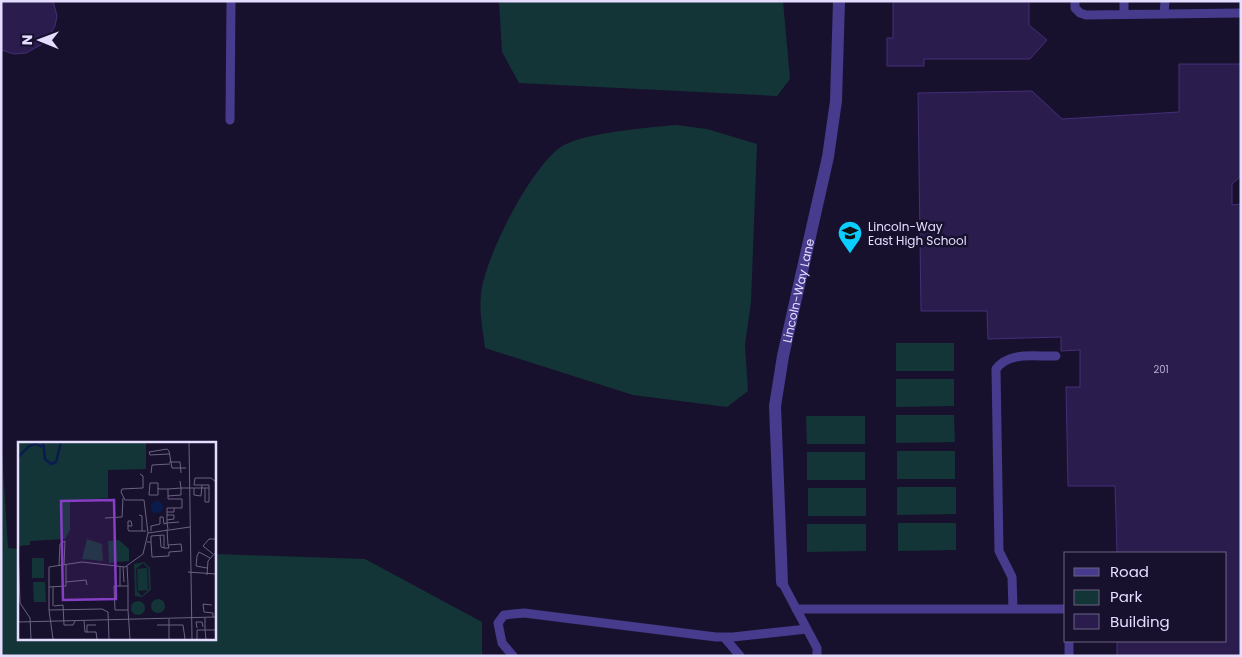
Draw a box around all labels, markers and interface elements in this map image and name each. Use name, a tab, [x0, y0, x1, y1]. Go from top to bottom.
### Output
north arrow	[15, 15, 65, 65]
text: N	[17, 34, 37, 45]
place label: Lincoln-Way East High School	[868, 218, 967, 249]
school or university icon: Lincoln-Way East High School	[837, 220, 863, 254]
street label: Lincoln-Way Lane	[778, 237, 818, 344]
house number: 201	[1153, 362, 1169, 377]
inset map	[18, 442, 215, 640]
legend	[1064, 552, 1227, 642]
text: Road	[1110, 561, 1149, 582]
text: Park	[1110, 586, 1142, 607]
text: Building	[1110, 611, 1170, 632]

